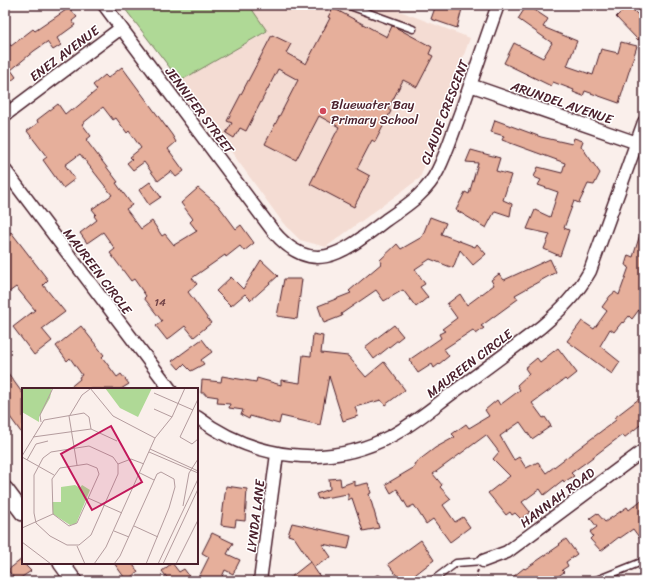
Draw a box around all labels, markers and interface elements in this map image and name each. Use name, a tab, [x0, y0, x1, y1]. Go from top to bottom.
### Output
street label: ENEZ AVENUE	[24, 19, 105, 87]
street label: CLAUDE CRESCENT	[414, 55, 476, 168]
street label: JENNIFER STREET	[158, 61, 241, 160]
street label: ARUNDEL AVENUE	[507, 74, 617, 131]
place label: Bluewater Bay Primary School	[331, 93, 418, 131]
marker: Bluewater Bay Primary School	[318, 106, 328, 116]
street label: MAUREEN CIRCLE	[57, 223, 138, 320]
house number: 14	[154, 293, 166, 312]
street label: MAUREEN CIRCLE	[421, 323, 518, 404]
inset map	[22, 388, 198, 564]
street label: HANNAH ROAD	[515, 461, 600, 534]
street label: LYNDA LANE	[240, 478, 271, 554]

